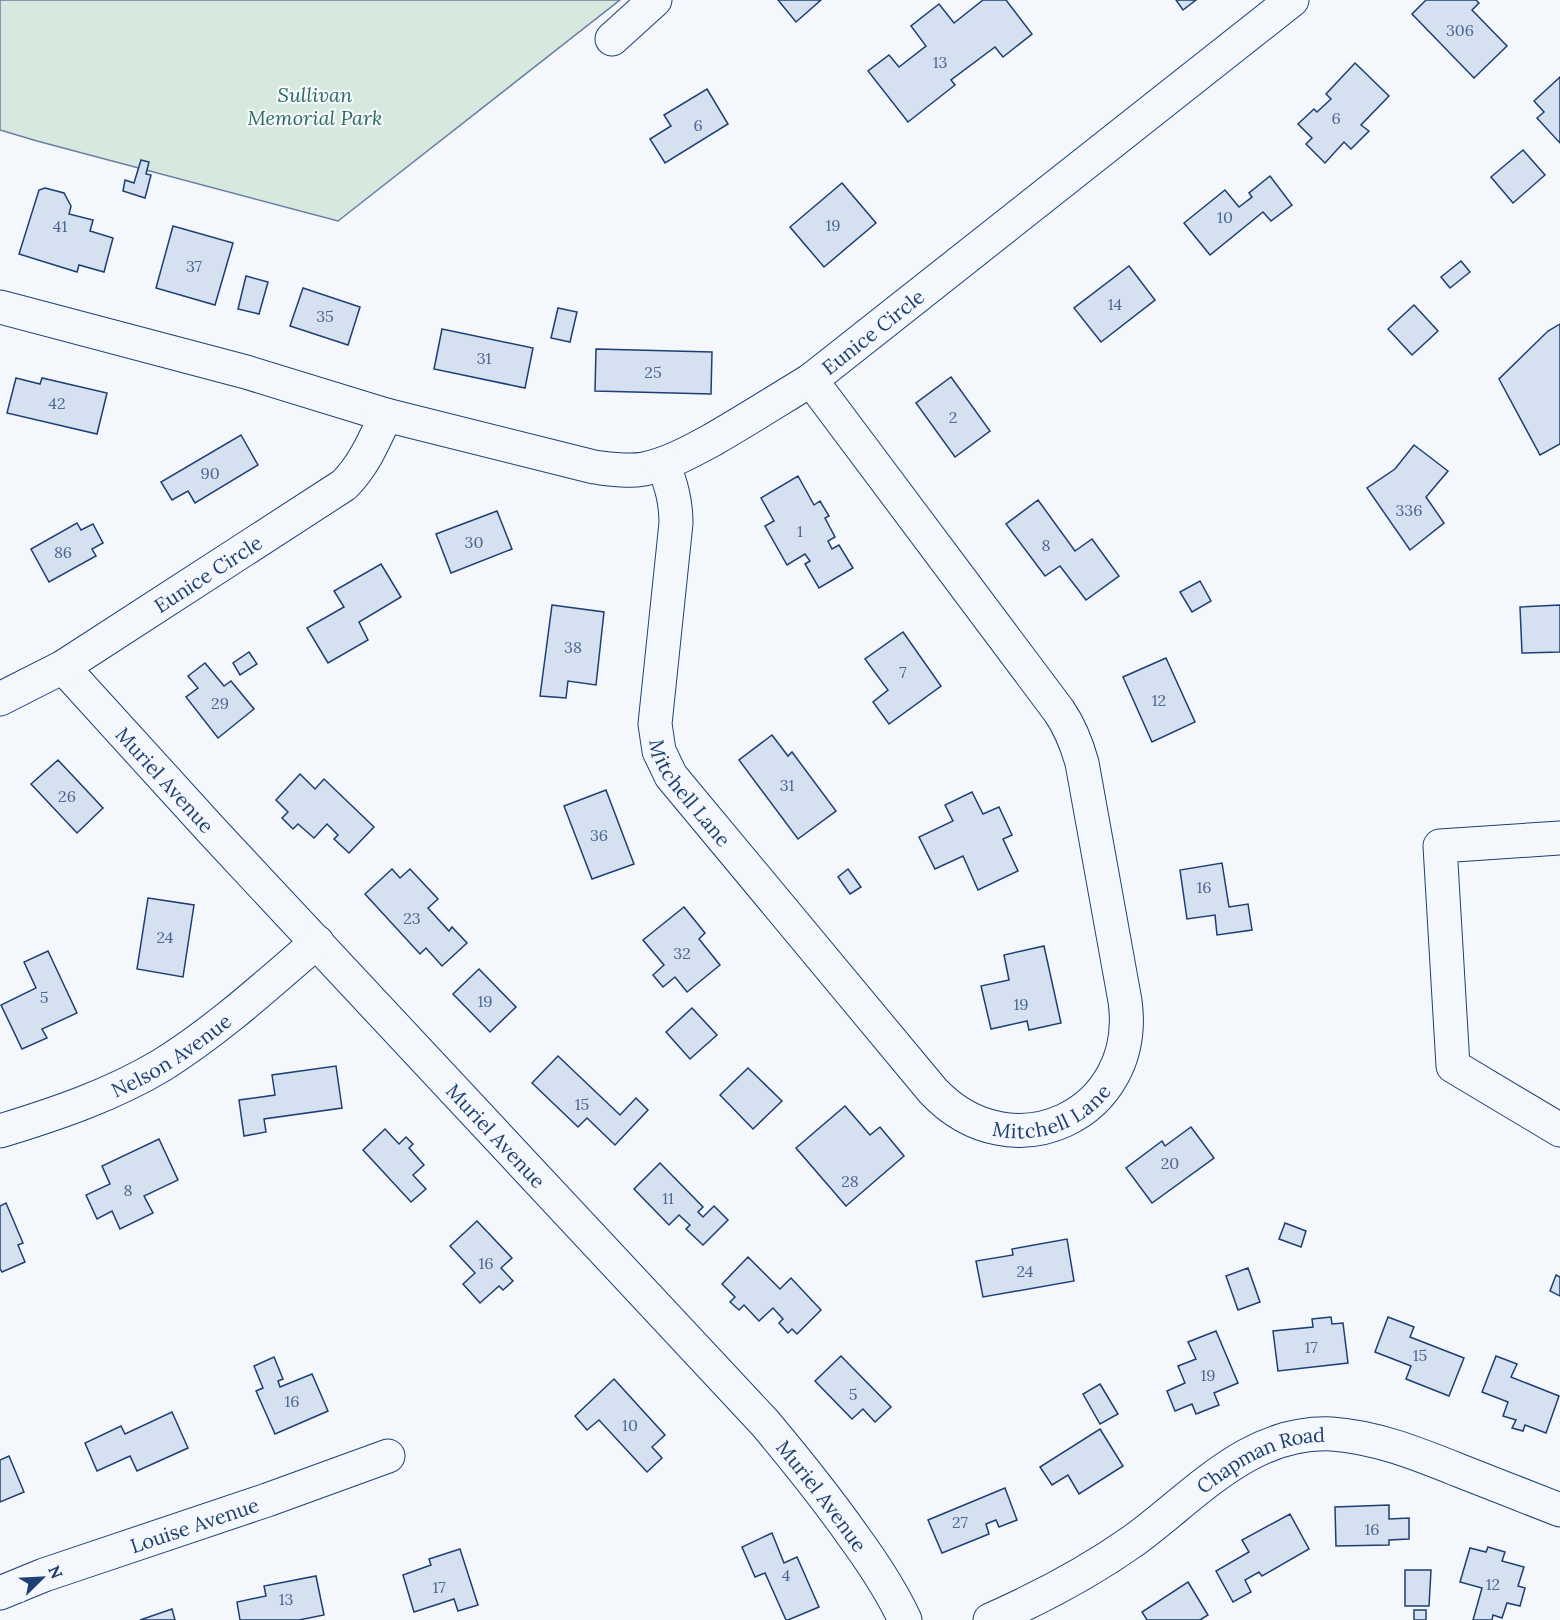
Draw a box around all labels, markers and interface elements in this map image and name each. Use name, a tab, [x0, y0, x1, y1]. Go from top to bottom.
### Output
house number: 306	[1446, 20, 1474, 40]
house number: 13	[933, 52, 947, 72]
park label: Sullivan Memorial Park	[248, 82, 382, 130]
house number: 6	[1331, 108, 1341, 128]
house number: 6	[693, 115, 703, 135]
house number: 10	[1217, 207, 1233, 227]
house number: 19	[825, 215, 841, 235]
house number: 41	[53, 216, 67, 236]
house number: 37	[186, 256, 203, 276]
street label: Eunice Circle	[816, 283, 929, 379]
house number: 14	[1108, 294, 1123, 314]
house number: 35	[316, 306, 334, 326]
house number: 31	[477, 348, 492, 368]
house number: 25	[644, 362, 662, 382]
house number: 42	[48, 393, 66, 413]
house number: 2	[949, 407, 957, 427]
house number: 90	[200, 463, 220, 483]
house number: 336	[1395, 500, 1423, 520]
house number: 1	[797, 521, 803, 541]
street label: Eunice Circle	[149, 529, 266, 617]
house number: 30	[465, 532, 483, 552]
house number: 8	[1042, 535, 1051, 555]
house number: 86	[54, 542, 72, 562]
house number: 38	[564, 637, 582, 657]
house number: 7	[899, 662, 907, 682]
house number: 12	[1152, 690, 1166, 710]
house number: 29	[211, 693, 229, 713]
street label: Muriel Avenue	[111, 721, 220, 838]
street label: Mitchell Lane	[645, 738, 737, 851]
house number: 31	[780, 775, 795, 795]
house number: 26	[58, 786, 76, 806]
house number: 36	[590, 825, 608, 845]
house number: 16	[1196, 877, 1212, 897]
house number: 23	[403, 908, 421, 928]
house number: 24	[157, 927, 174, 947]
house number: 32	[673, 943, 691, 963]
house number: 5	[40, 987, 48, 1007]
house number: 19	[477, 991, 493, 1011]
house number: 19	[1013, 994, 1029, 1014]
street label: Nelson Avenue	[107, 1008, 236, 1102]
street label: Muriel Avenue	[441, 1078, 551, 1193]
street label: Mitchell Lane	[991, 1079, 1115, 1143]
house number: 15	[575, 1094, 589, 1114]
house number: 20	[1161, 1153, 1179, 1173]
house number: 28	[841, 1171, 859, 1191]
house number: 8	[124, 1180, 133, 1200]
house number: 11	[662, 1188, 674, 1208]
house number: 16	[478, 1253, 494, 1273]
house number: 24	[1017, 1261, 1034, 1281]
house number: 17	[1304, 1337, 1318, 1357]
house number: 15	[1413, 1345, 1427, 1365]
house number: 19	[1200, 1365, 1216, 1385]
house number: 5	[849, 1384, 857, 1404]
house number: 16	[284, 1391, 300, 1411]
house number: 10	[622, 1415, 638, 1435]
street label: Chapman Road	[1191, 1421, 1325, 1498]
street label: Muriel Avenue	[772, 1435, 873, 1556]
street label: Louise Avenue	[127, 1491, 262, 1558]
house number: 27	[952, 1512, 969, 1532]
house number: 16	[1364, 1519, 1380, 1539]
north arrow	[12, 1548, 72, 1608]
text: N	[44, 1562, 67, 1582]
house number: 4	[782, 1565, 791, 1585]
house number: 12	[1486, 1574, 1500, 1594]
house number: 17	[432, 1577, 446, 1597]
house number: 13	[279, 1589, 293, 1609]

